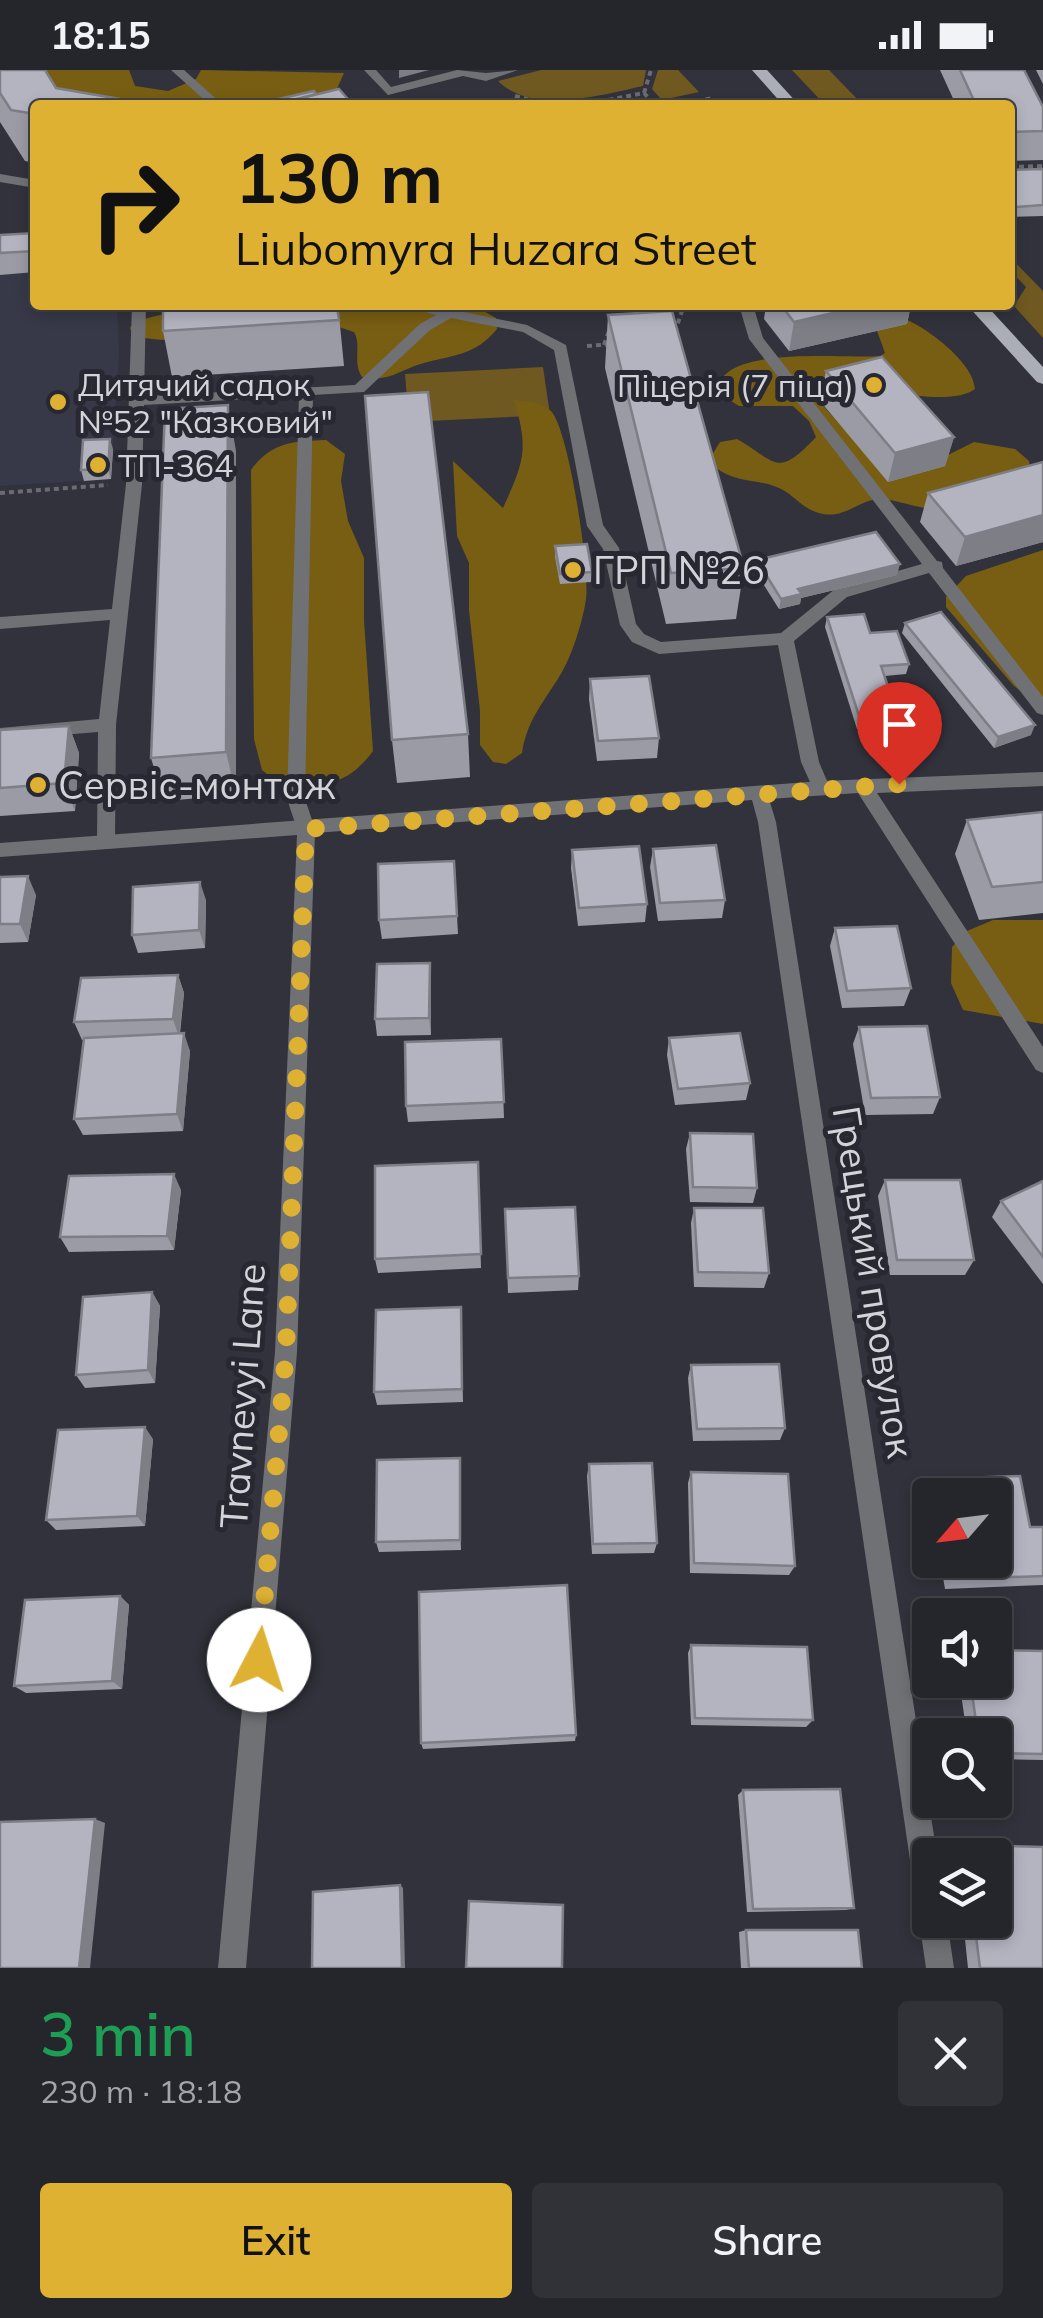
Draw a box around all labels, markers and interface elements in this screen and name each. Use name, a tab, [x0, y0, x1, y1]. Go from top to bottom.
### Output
text: 18:15	[50, 11, 151, 59]
text: 130 m	[235, 133, 443, 221]
icon: right	[70, 140, 200, 270]
text: Liubomyra Huzara Street	[235, 220, 757, 276]
place label: Дитячий садок №52 "Казковий"	[78, 364, 333, 441]
place label: Піцерія (7 піца)	[617, 365, 854, 405]
marker: Піцерія (7 піца)	[863, 374, 885, 396]
marker: Дитячий садок №52 "Казковий"	[47, 391, 69, 413]
place label: ТП-364	[118, 445, 233, 485]
marker: ТП-364	[87, 454, 109, 476]
place label: ГРП №26	[593, 546, 765, 594]
marker: ГРП №26	[562, 559, 584, 581]
pin	[857, 682, 942, 785]
icon: arrive	[872, 697, 927, 752]
place label: Сервіс-монтаж	[58, 761, 336, 809]
marker: Сервіс-монтаж	[27, 774, 49, 796]
street label: Грецький провулок	[823, 1103, 926, 1462]
street label: Travnevyi Lane	[209, 1262, 275, 1530]
north arrow	[912, 1478, 1012, 1578]
map controls	[912, 1478, 1012, 1938]
button: sound	[912, 1598, 1012, 1698]
position arrow	[207, 1608, 311, 1712]
button: search	[912, 1718, 1012, 1818]
button: layers	[912, 1838, 1012, 1938]
text: 3 min	[40, 1996, 196, 2071]
button: close	[898, 2001, 1003, 2106]
text: 230 m · 18:18	[40, 2071, 242, 2111]
button: Exit	[40, 2183, 512, 2298]
button: Share	[532, 2183, 1003, 2298]

